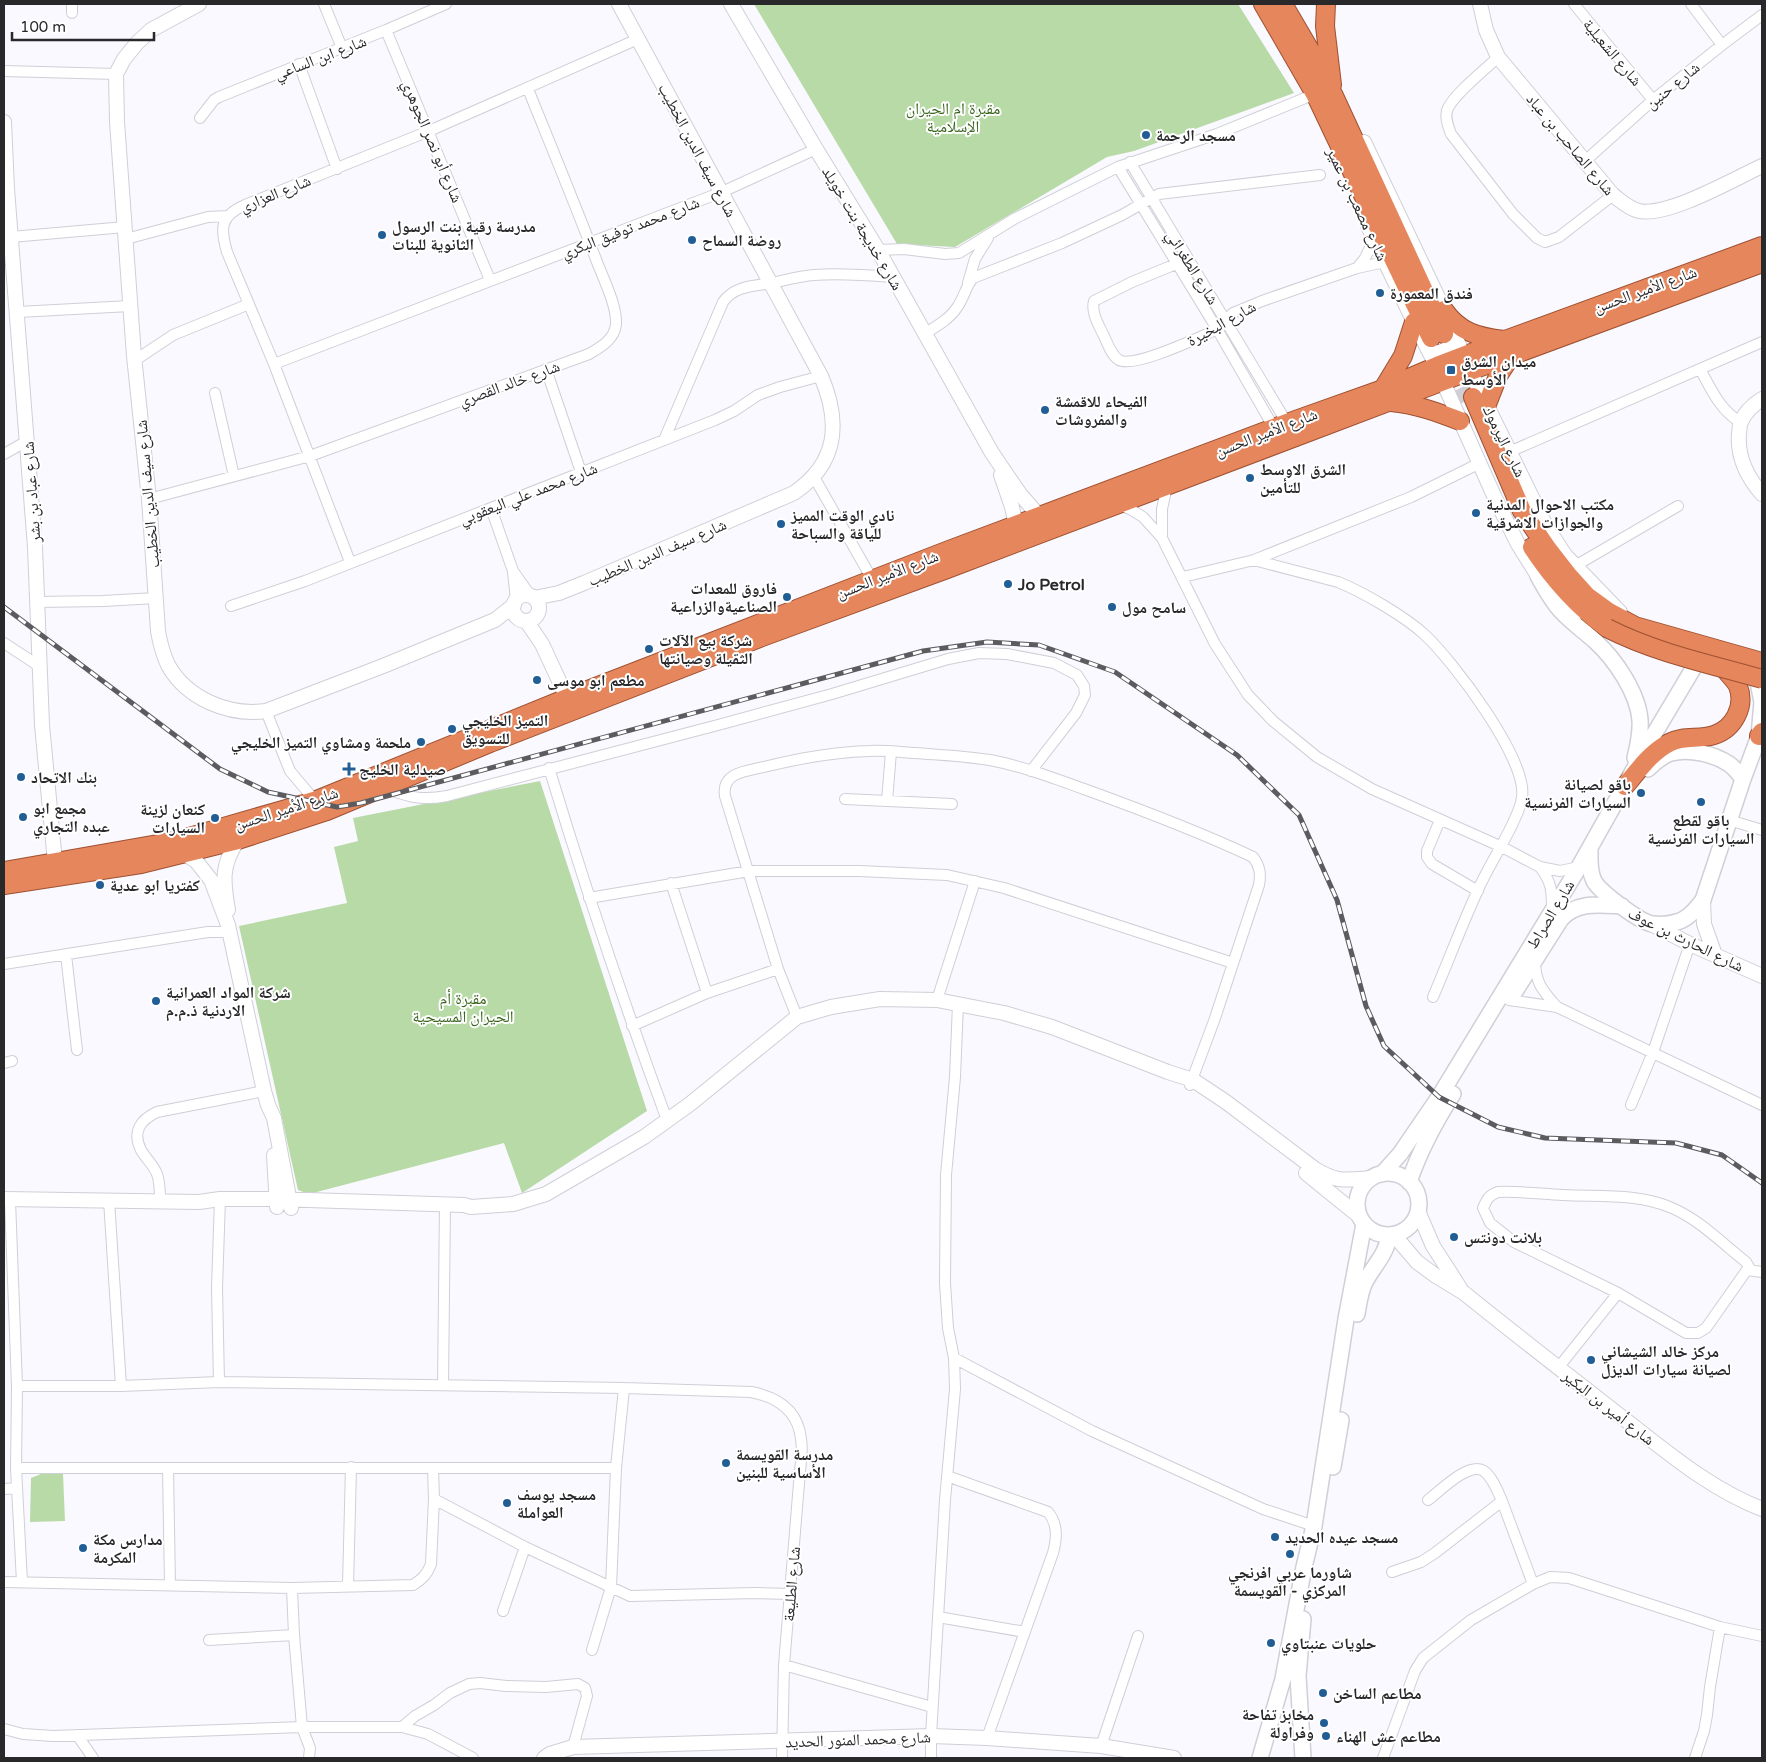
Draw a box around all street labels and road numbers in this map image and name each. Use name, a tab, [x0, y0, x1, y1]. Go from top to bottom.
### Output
street label: شارع الشعيلية	[1578, 15, 1646, 90]
street label: شارع ابن الساعي	[271, 31, 370, 87]
street label: شارع حنين	[1641, 58, 1704, 114]
street label: شارع أبو نصر الجوهري	[395, 77, 467, 207]
street label: شارع سيف الدين الخطيب	[653, 80, 741, 221]
street label: شارع الصاحب بن عباد	[1522, 90, 1619, 200]
street label: شارع مصعب بن عمير	[1322, 144, 1392, 264]
street label: شارع خديجة بنت خويلد	[817, 163, 907, 294]
street label: شارع العزاري	[237, 171, 315, 219]
street label: شارع محمد توفيق البكري	[558, 192, 703, 265]
street label: شارع الطغرائي	[1160, 227, 1223, 310]
street label: شارع الأمير الحسن	[1591, 262, 1700, 318]
street label: شارع البخيرة	[1183, 297, 1260, 351]
street label: شارع خالد القصري	[456, 356, 563, 413]
street label: شارع اليرموك	[1478, 402, 1530, 481]
street label: شارع الأمير الحسن	[1212, 404, 1320, 462]
street label: شارع سيف الدين الخطيب	[132, 419, 164, 569]
street label: شارع عباد بن بشر	[18, 441, 46, 544]
street label: شارع محمد علي اليعقوبي	[456, 458, 601, 531]
street label: شارع سيف الدين الخطيب	[585, 515, 730, 591]
street label: شارع الأمير الحسن	[833, 546, 941, 604]
street label: شارع الأمير الحسن	[232, 783, 341, 835]
street label: شارع الصراط	[1523, 876, 1579, 953]
street label: شارع الحارث بن عوف	[1624, 903, 1747, 977]
street label: شارع أمير بن البكير	[1558, 1365, 1658, 1450]
street label: شارع الطليعة	[779, 1546, 805, 1623]
street label: شارع محمد المنور الحديد	[785, 1727, 931, 1753]

